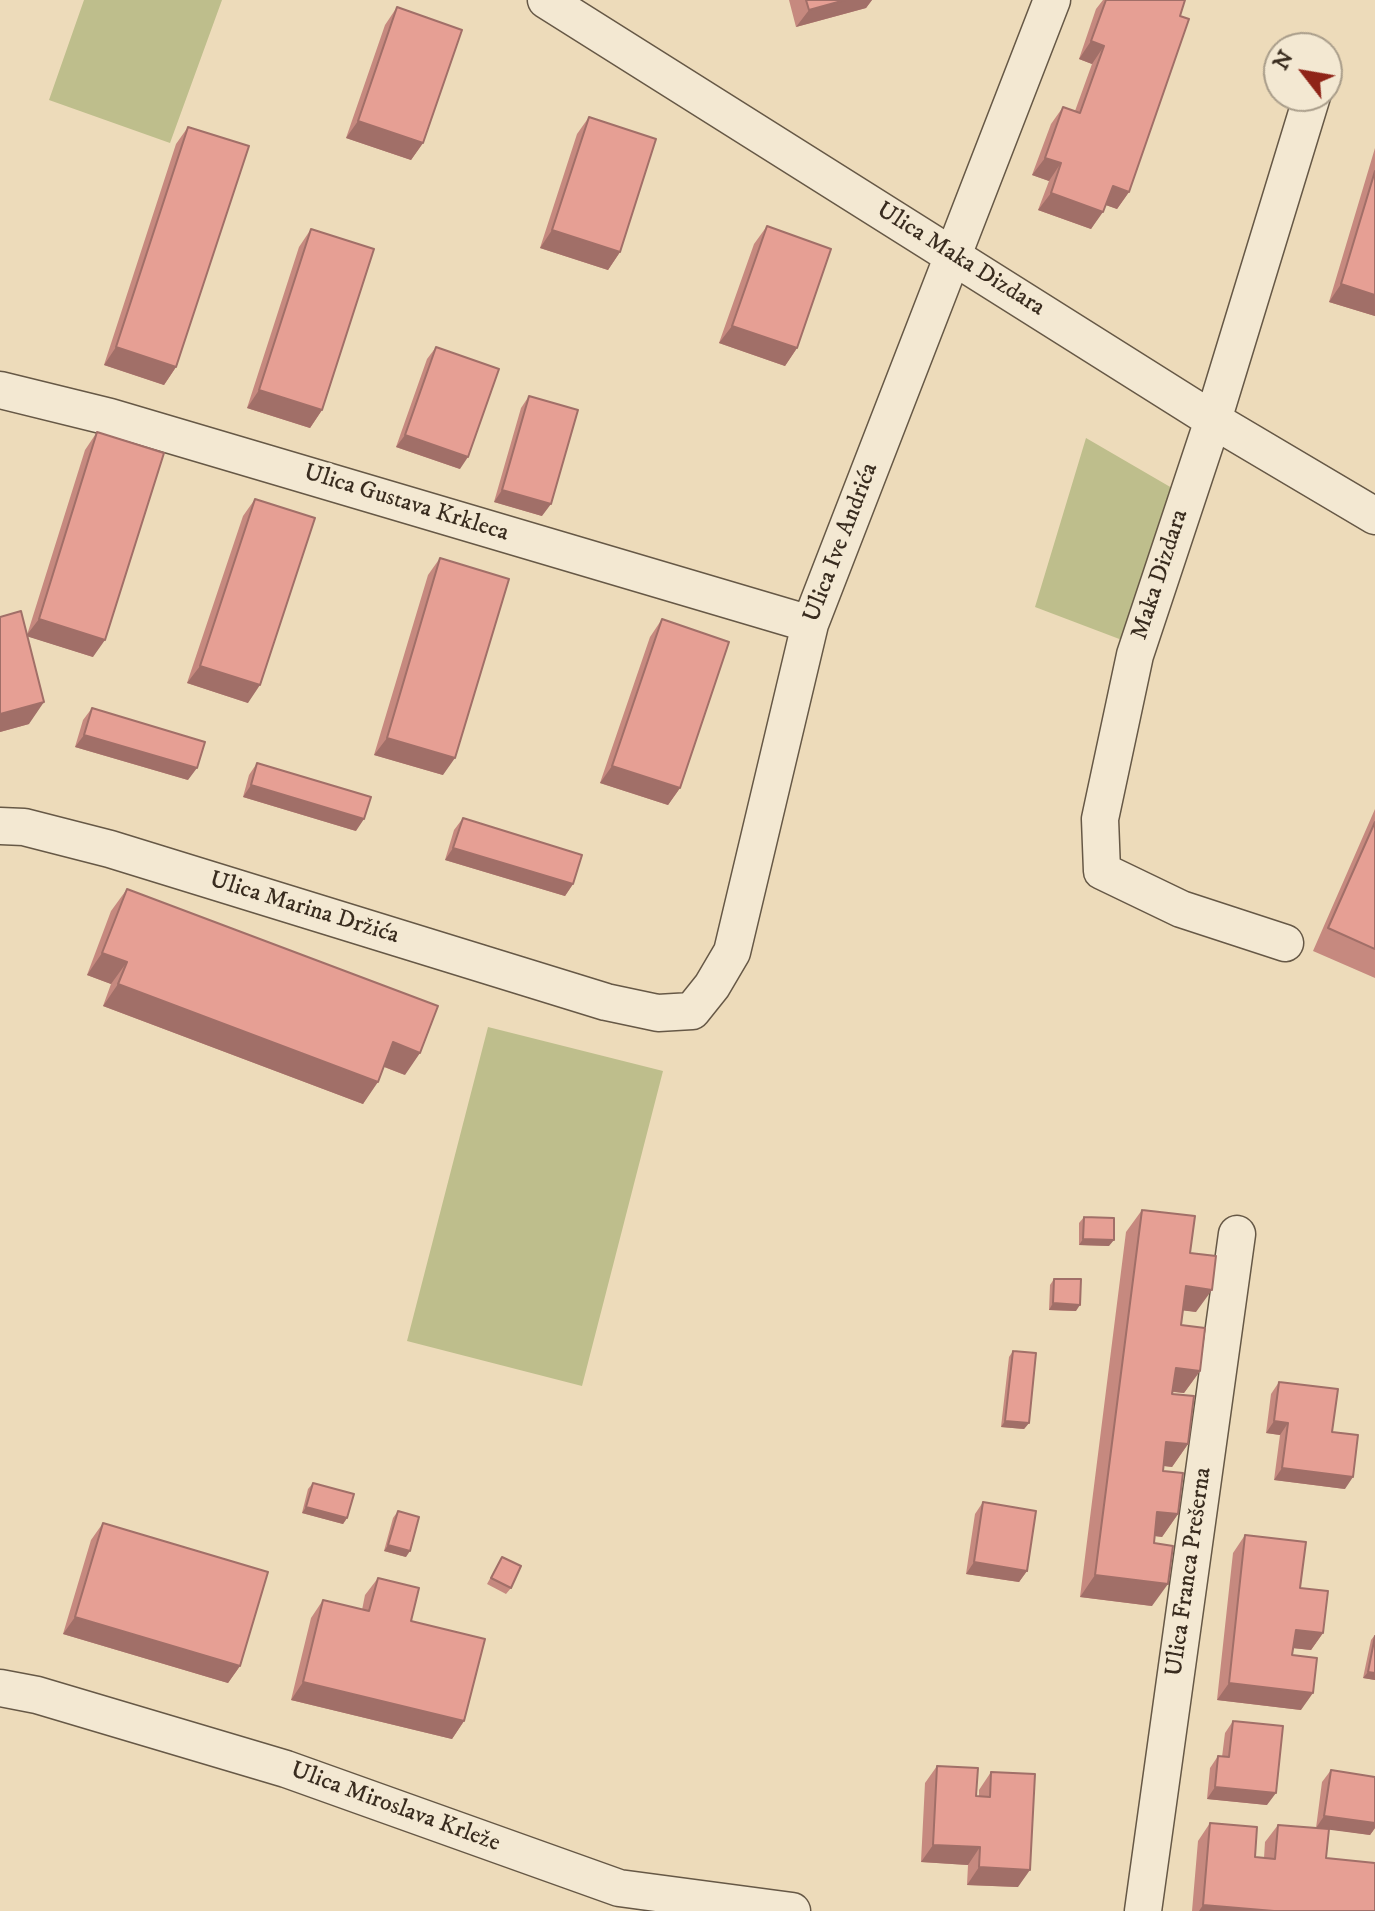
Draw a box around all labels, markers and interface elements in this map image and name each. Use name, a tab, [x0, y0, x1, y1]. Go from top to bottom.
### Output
north arrow	[1263, 32, 1343, 112]
text: N	[1267, 46, 1300, 75]
street label: Ulica Maka Dizdara	[871, 197, 1049, 323]
street label: Ulica Gustava Krkleca	[300, 459, 512, 549]
street label: Ulica Ive Andrića	[798, 459, 886, 627]
street label: Maka Dizdara	[1126, 506, 1196, 644]
street label: Ulica Marina Držića	[206, 866, 402, 952]
street label: Ulica Franca Prešerna	[1161, 1466, 1219, 1678]
street label: Ulica Miroslava Krleže	[286, 1757, 504, 1859]

